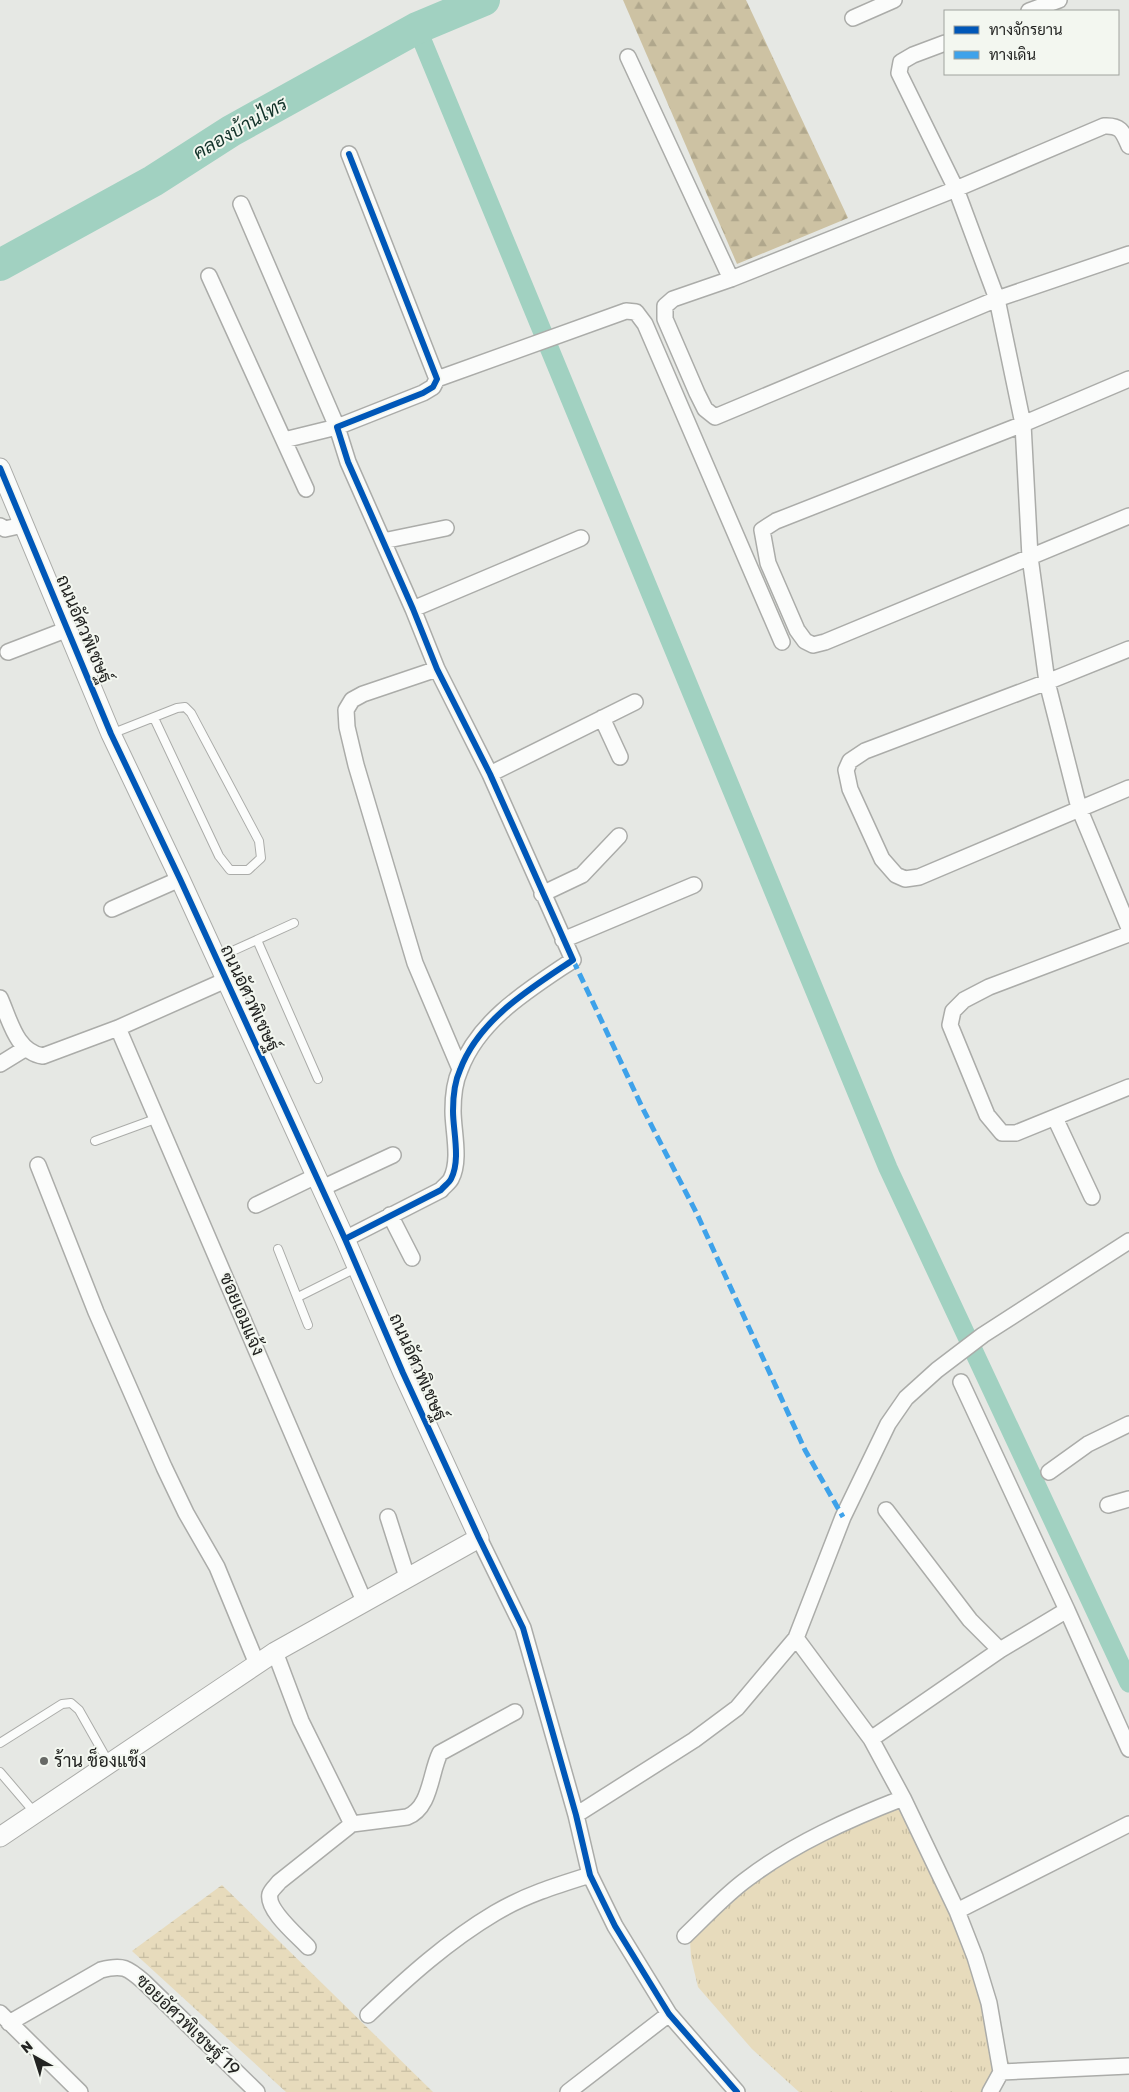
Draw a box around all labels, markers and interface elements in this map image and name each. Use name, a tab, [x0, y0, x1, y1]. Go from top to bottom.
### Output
legend	[944, 10, 1119, 75]
text: ทางจักรยาน	[989, 21, 1063, 39]
text: ทางเดิน	[989, 46, 1036, 64]
water label: คลองบ้านไทร	[188, 91, 292, 164]
street label: ถนนอัศวพิเชษฐ์	[50, 571, 119, 687]
street label: ถนนอัศวพิเชษฐ์	[215, 940, 286, 1055]
street label: ซอยเอมแจ้ง	[215, 1269, 270, 1359]
street label: ถนนอัศวพิเชษฐ์	[384, 1309, 453, 1425]
place label: ร้าน ช็องแช๊ง	[54, 1747, 146, 1772]
marker: ร้าน ช็องแช๊ง	[38, 1755, 50, 1767]
street label: ซอยอัศวพิเชษฐ์ 19	[130, 1968, 246, 2081]
north arrow	[10, 2032, 60, 2082]
text: N	[18, 2038, 36, 2057]

